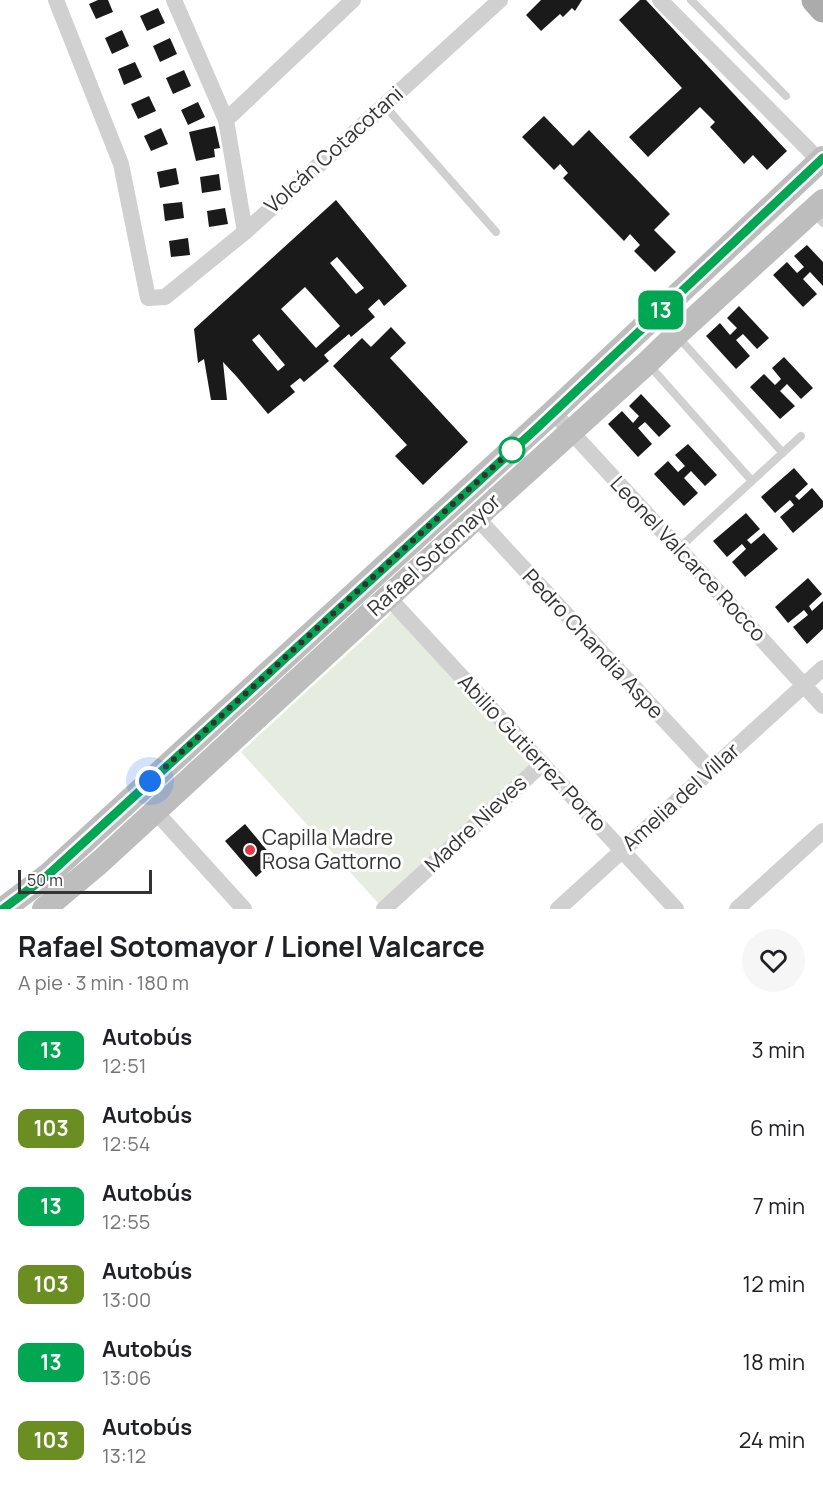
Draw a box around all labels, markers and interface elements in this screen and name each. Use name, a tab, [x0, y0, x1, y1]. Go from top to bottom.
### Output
street label: Volcán Cotacotani	[258, 80, 409, 219]
line badge: 13	[634, 290, 688, 330]
text: 13	[650, 296, 672, 324]
unlabelled marker	[499, 437, 525, 463]
street label: Leonel Valcarce Rocco	[605, 470, 773, 647]
street label: Rafael Sotomayor	[361, 487, 506, 622]
street label: Pedro Chandia Aspe	[517, 562, 671, 724]
street label: Abilio Gutierrez Porto	[452, 668, 613, 837]
street label: Amelia del Villar	[616, 736, 745, 857]
your location	[135, 766, 165, 796]
street label: Madre Nieves	[418, 769, 533, 878]
place label: Capilla Madre Rosa Gattorno	[262, 823, 401, 875]
marker: Capilla Madre Rosa Gattorno	[243, 843, 257, 857]
scale bar	[18, 867, 152, 894]
text: 50 m	[27, 869, 63, 891]
text: Rafael Sotomayor / Lionel Valcarce	[18, 927, 485, 965]
button: heart	[742, 929, 805, 992]
text: A pie · 3 min · 180 m	[18, 969, 189, 996]
text: Autobús	[102, 1022, 192, 1052]
text: 3 min	[752, 1035, 805, 1065]
text: 13	[40, 1036, 62, 1064]
text: 12:51	[102, 1052, 147, 1079]
text: Autobús	[102, 1100, 192, 1130]
text: 6 min	[750, 1113, 805, 1143]
text: 103	[33, 1114, 69, 1142]
text: 12:54	[102, 1130, 151, 1157]
text: Autobús	[102, 1178, 192, 1208]
text: 7 min	[753, 1191, 805, 1221]
text: 13	[40, 1192, 62, 1220]
text: 12:55	[102, 1208, 150, 1235]
text: Autobús	[102, 1256, 192, 1286]
text: 12 min	[743, 1269, 805, 1299]
text: 103	[33, 1270, 69, 1298]
text: 13:00	[102, 1286, 151, 1313]
text: Autobús	[102, 1334, 192, 1364]
text: 18 min	[742, 1347, 805, 1377]
text: 13	[40, 1348, 62, 1376]
text: 13:06	[102, 1364, 151, 1391]
text: Autobús	[102, 1412, 192, 1442]
text: 24 min	[739, 1425, 805, 1455]
text: 103	[33, 1426, 69, 1454]
text: 13:12	[102, 1442, 146, 1469]

